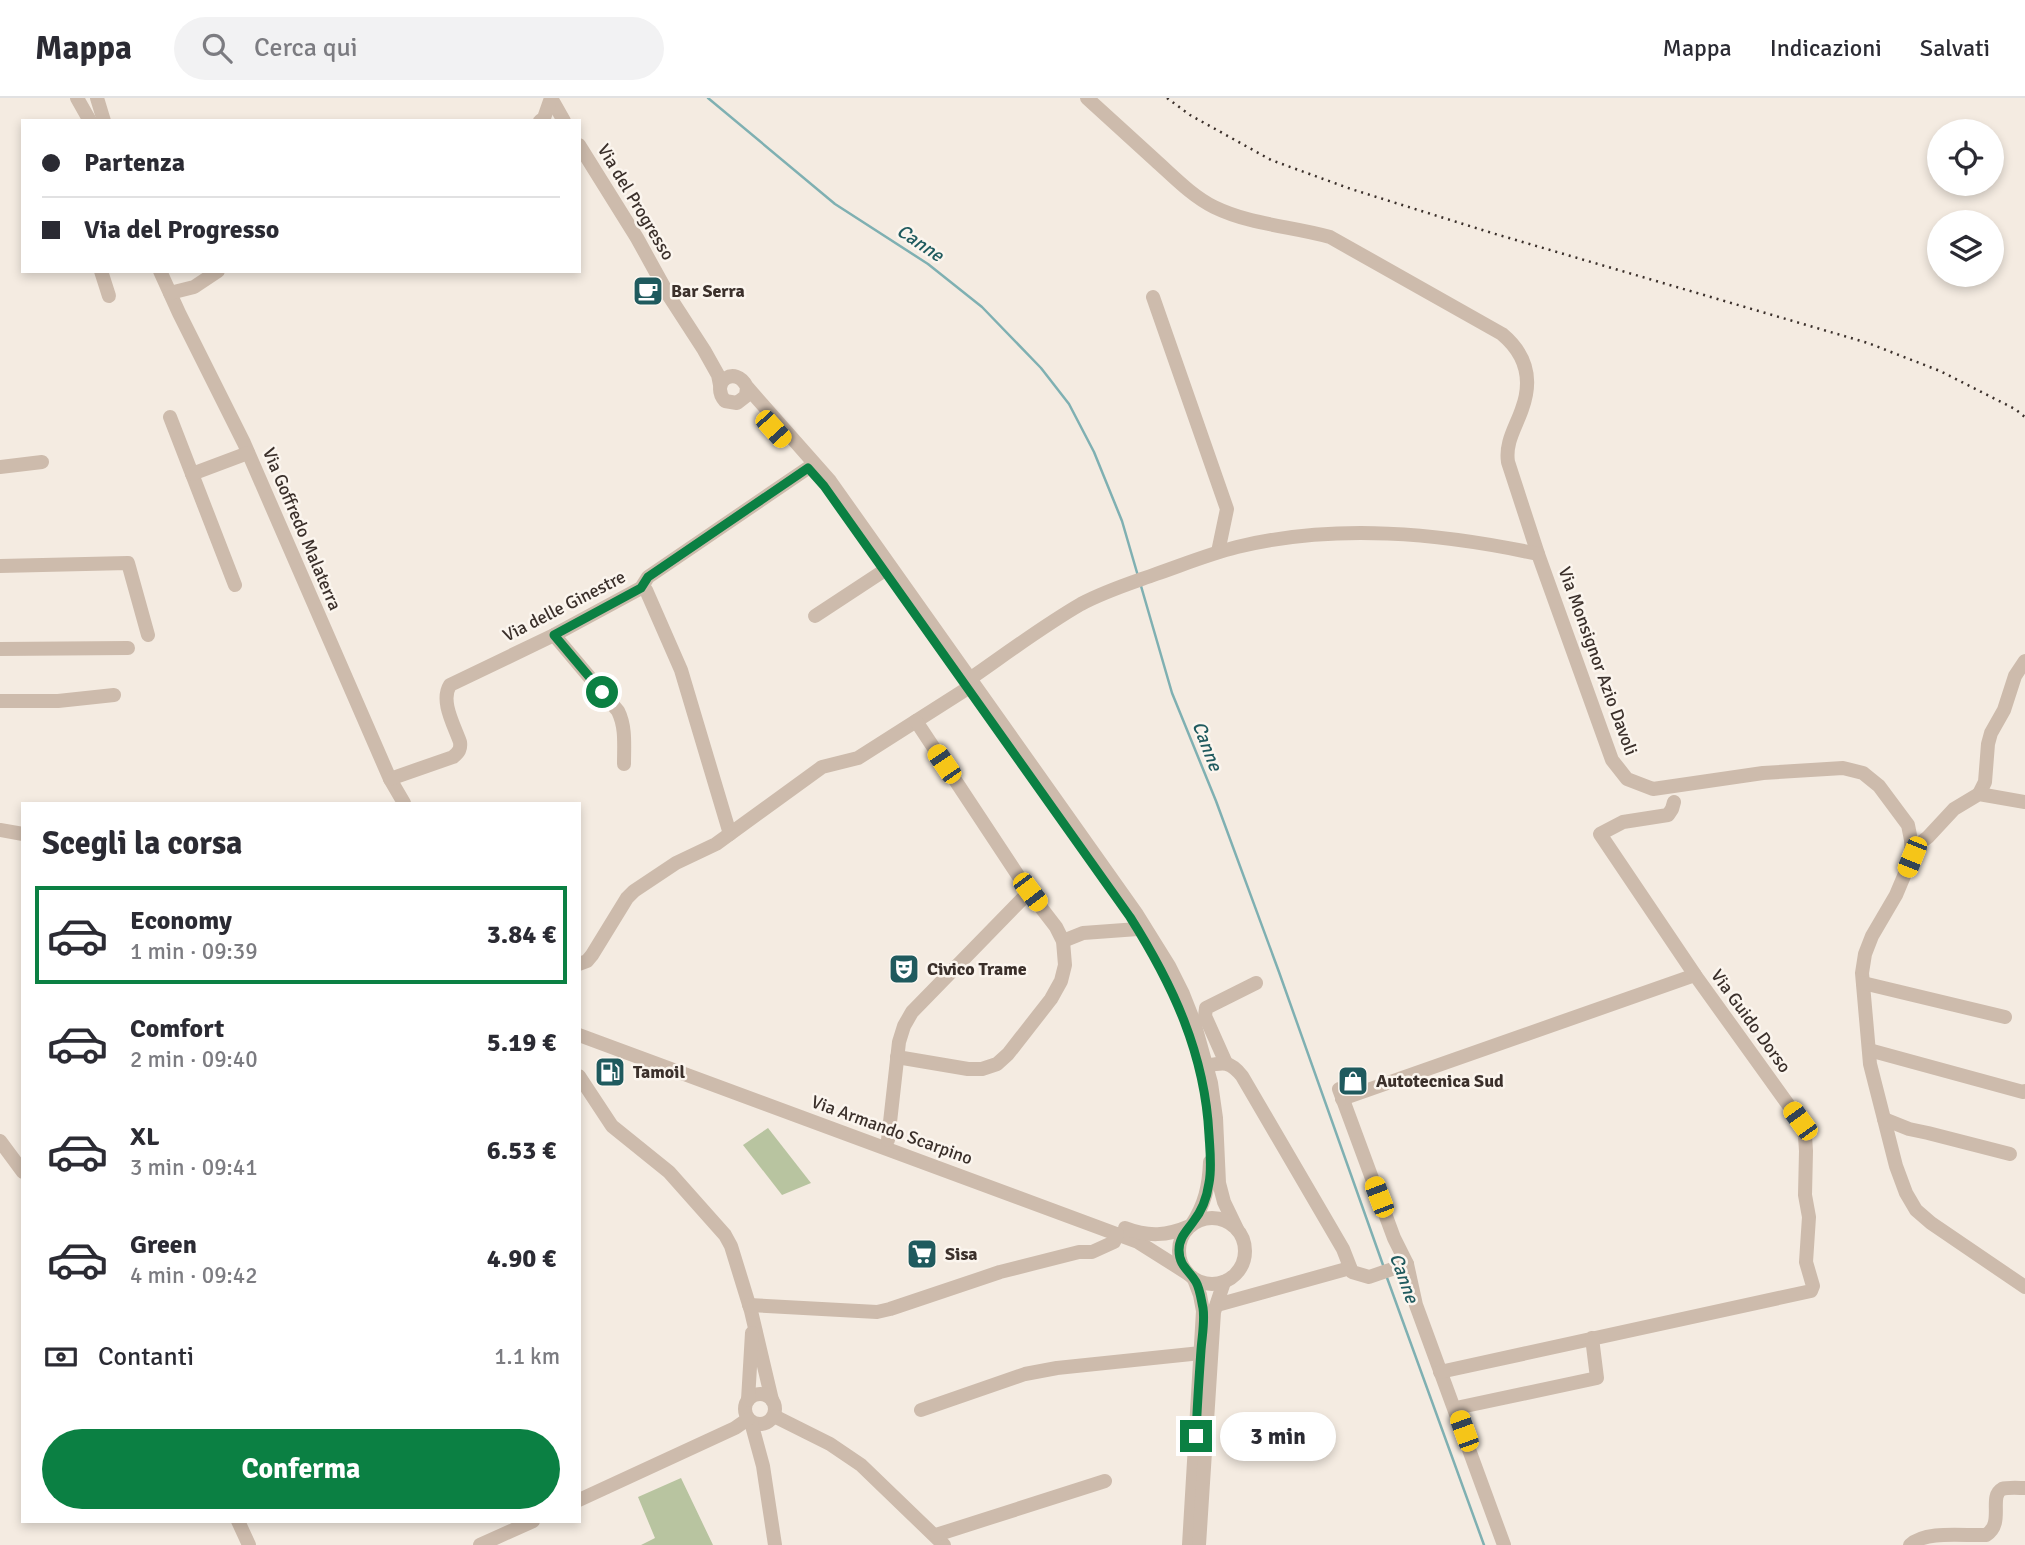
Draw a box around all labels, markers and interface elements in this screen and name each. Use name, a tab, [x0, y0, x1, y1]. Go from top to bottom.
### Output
search box	[174, 17, 664, 80]
text: Mappa	[35, 28, 132, 69]
icon: search	[198, 29, 236, 67]
text: Cerca qui	[254, 32, 358, 64]
text: Mappa	[1663, 33, 1732, 63]
text: Indicazioni	[1770, 33, 1882, 63]
text: Salvati	[1920, 33, 1990, 63]
map controls	[1927, 119, 2004, 287]
button: locate	[1927, 119, 2004, 196]
street label: Via del Progresso	[593, 140, 679, 264]
text: Partenza	[84, 147, 185, 179]
button: layers	[1927, 210, 2004, 287]
text: Via del Progresso	[84, 214, 279, 246]
water label: Canne	[892, 219, 949, 268]
cafe icon: Bar Serra	[631, 274, 665, 308]
place label: Bar Serra	[671, 280, 745, 302]
car	[752, 406, 795, 452]
street label: Via Goffredo Malaterra	[258, 444, 346, 614]
street label: Via Monsignor Azio Davoli	[1554, 564, 1642, 758]
street label: Via delle Ginestre	[499, 566, 629, 646]
route start	[586, 676, 618, 708]
water label: Canne	[1187, 718, 1228, 776]
car	[924, 741, 965, 787]
text: Scegli la corsa	[42, 824, 243, 863]
car	[1895, 834, 1930, 880]
car	[1009, 869, 1052, 915]
icon: car	[46, 904, 109, 967]
text: Economy	[130, 905, 232, 937]
text: 3.84 €	[487, 919, 556, 951]
text: 1 min · 09:39	[130, 937, 258, 966]
theatre icon: Civico Trame	[887, 952, 921, 986]
place label: Civico Trame	[927, 958, 1027, 980]
street label: Via Guido Dorso	[1706, 965, 1796, 1077]
icon: car	[46, 1012, 109, 1075]
text: Comfort	[130, 1013, 224, 1045]
text: 5.19 €	[487, 1027, 556, 1059]
text: 2 min · 09:40	[130, 1045, 258, 1074]
fuel station icon: Tamoil	[593, 1055, 627, 1089]
place label: Tamoil	[633, 1061, 685, 1083]
shop icon: Autotecnica Sud	[1336, 1064, 1370, 1098]
place label: Autotecnica Sud	[1376, 1070, 1504, 1092]
street label: Via Armando Scarpino	[808, 1091, 976, 1169]
car	[1780, 1098, 1821, 1144]
icon: car	[46, 1120, 109, 1183]
text: XL	[130, 1121, 160, 1153]
text: 6.53 €	[487, 1135, 556, 1167]
text: 3 min · 09:41	[130, 1153, 258, 1182]
car	[1362, 1174, 1397, 1220]
icon: car	[46, 1228, 109, 1291]
text: Green	[130, 1229, 197, 1261]
supermarket icon: Sisa	[905, 1237, 939, 1271]
text: 4.90 €	[487, 1243, 556, 1275]
place label: Sisa	[945, 1243, 978, 1265]
water label: Canne	[1384, 1250, 1425, 1308]
text: 4 min · 09:42	[130, 1261, 258, 1290]
icon: cash	[42, 1338, 80, 1376]
text: Contanti	[98, 1341, 194, 1373]
text: 1.1 km	[494, 1342, 560, 1371]
car	[1447, 1408, 1482, 1454]
callout: 3 min	[1220, 1412, 1336, 1460]
route end	[1180, 1420, 1212, 1452]
text: 3 min	[1250, 1422, 1306, 1451]
button: Conferma	[42, 1429, 560, 1509]

